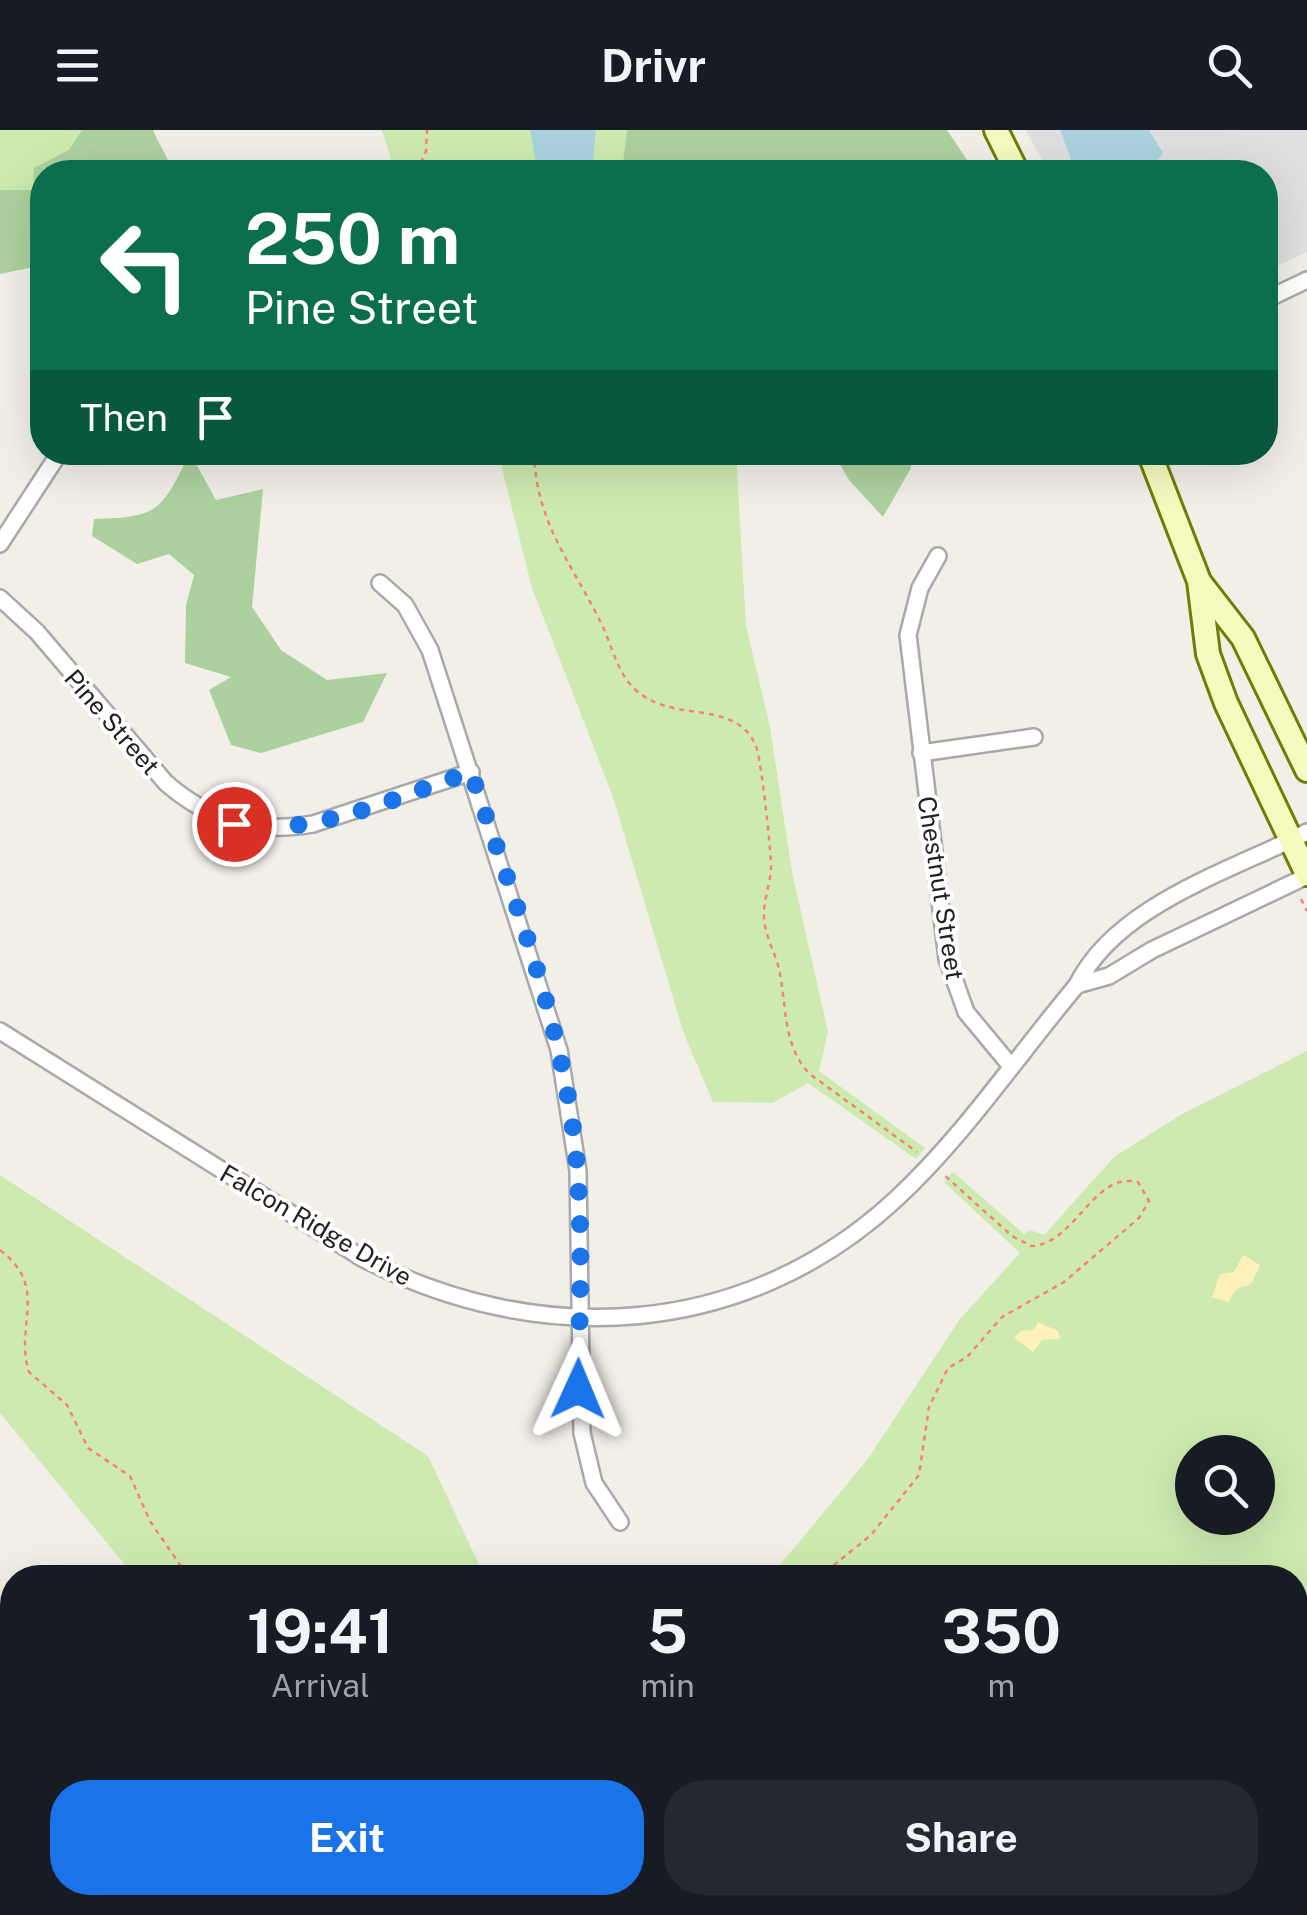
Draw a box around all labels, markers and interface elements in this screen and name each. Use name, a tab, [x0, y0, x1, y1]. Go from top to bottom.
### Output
icon: menu	[50, 38, 105, 93]
icon: search	[1202, 38, 1257, 93]
text: Drivr	[601, 39, 706, 92]
text: 250 m	[245, 197, 460, 280]
icon: left	[80, 200, 210, 330]
text: Pine Street	[245, 281, 479, 334]
icon: arrive	[188, 390, 243, 445]
text: Then	[80, 395, 168, 440]
street label: Pine Street	[58, 663, 166, 781]
pin	[192, 782, 277, 867]
street label: Chestnut Street	[912, 794, 970, 982]
icon: arrive	[207, 797, 262, 852]
street label: Falcon Ridge Drive	[215, 1158, 417, 1292]
position arrow	[526, 1337, 630, 1441]
map controls	[1175, 1435, 1275, 1535]
button: search	[1175, 1435, 1275, 1535]
text: 19:41	[247, 1596, 393, 1667]
text: 5	[647, 1596, 688, 1667]
text: 350	[942, 1596, 1061, 1667]
text: Arrival	[271, 1667, 370, 1704]
text: min	[640, 1667, 695, 1704]
text: m	[988, 1667, 1015, 1704]
button: Exit	[50, 1780, 644, 1895]
button: Share	[664, 1780, 1258, 1895]

